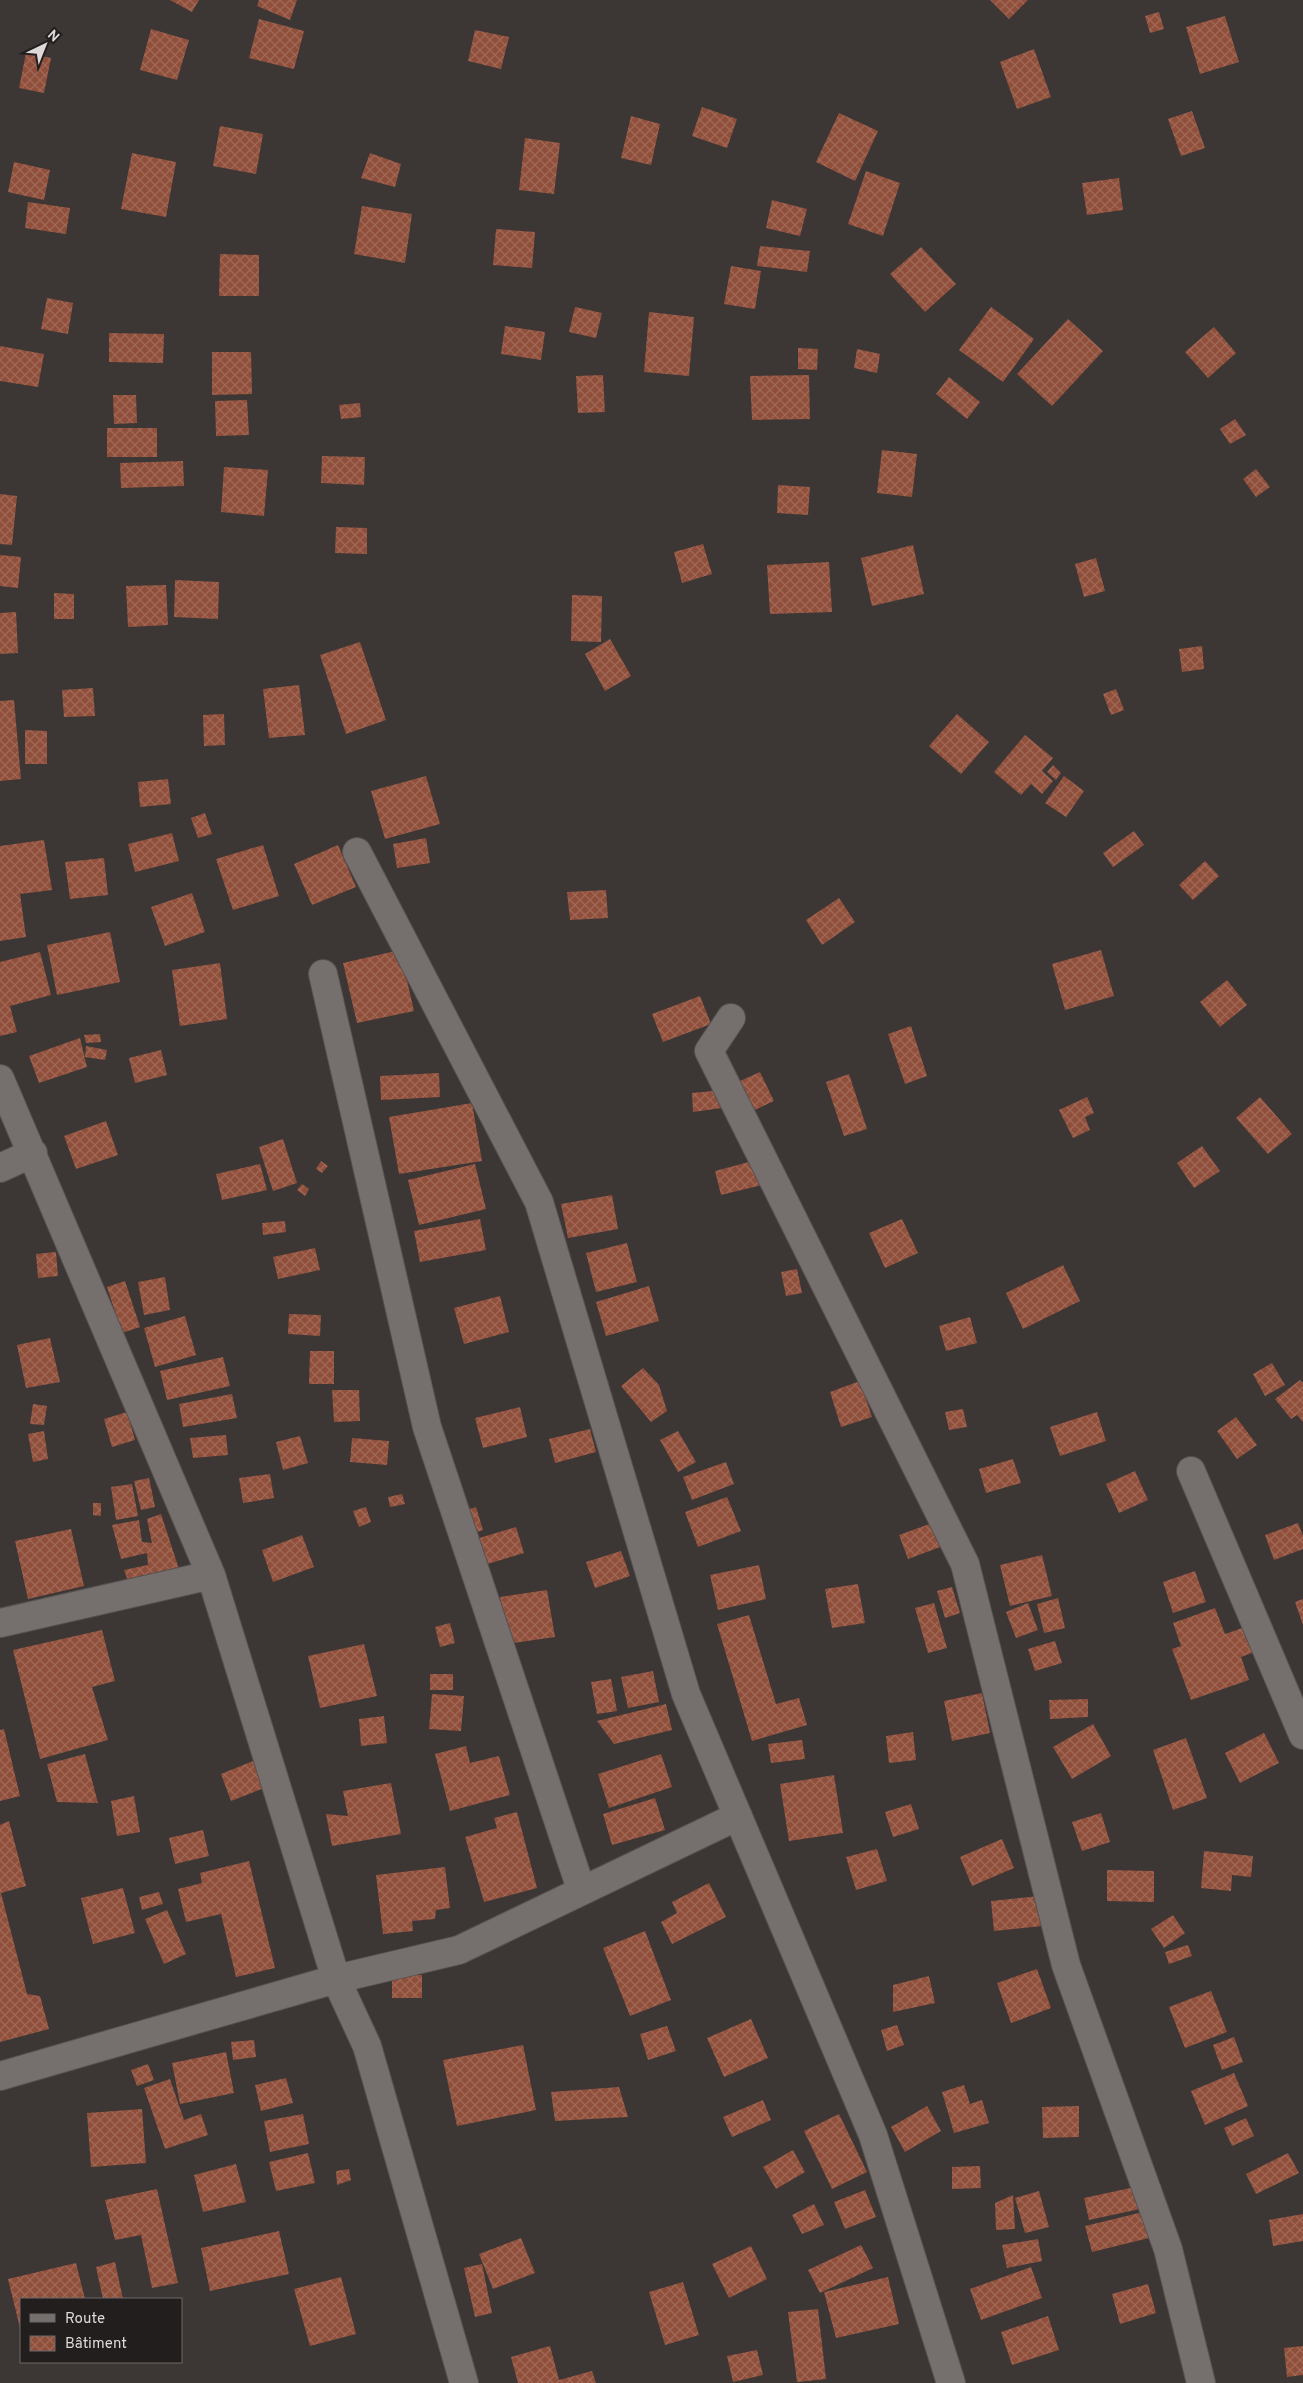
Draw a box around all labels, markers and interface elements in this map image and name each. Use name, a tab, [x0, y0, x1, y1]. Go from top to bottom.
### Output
north arrow	[20, 20, 70, 70]
text: N	[43, 27, 62, 46]
legend	[20, 2298, 182, 2363]
text: Route	[65, 2310, 105, 2329]
text: Bâtiment	[65, 2335, 127, 2354]

